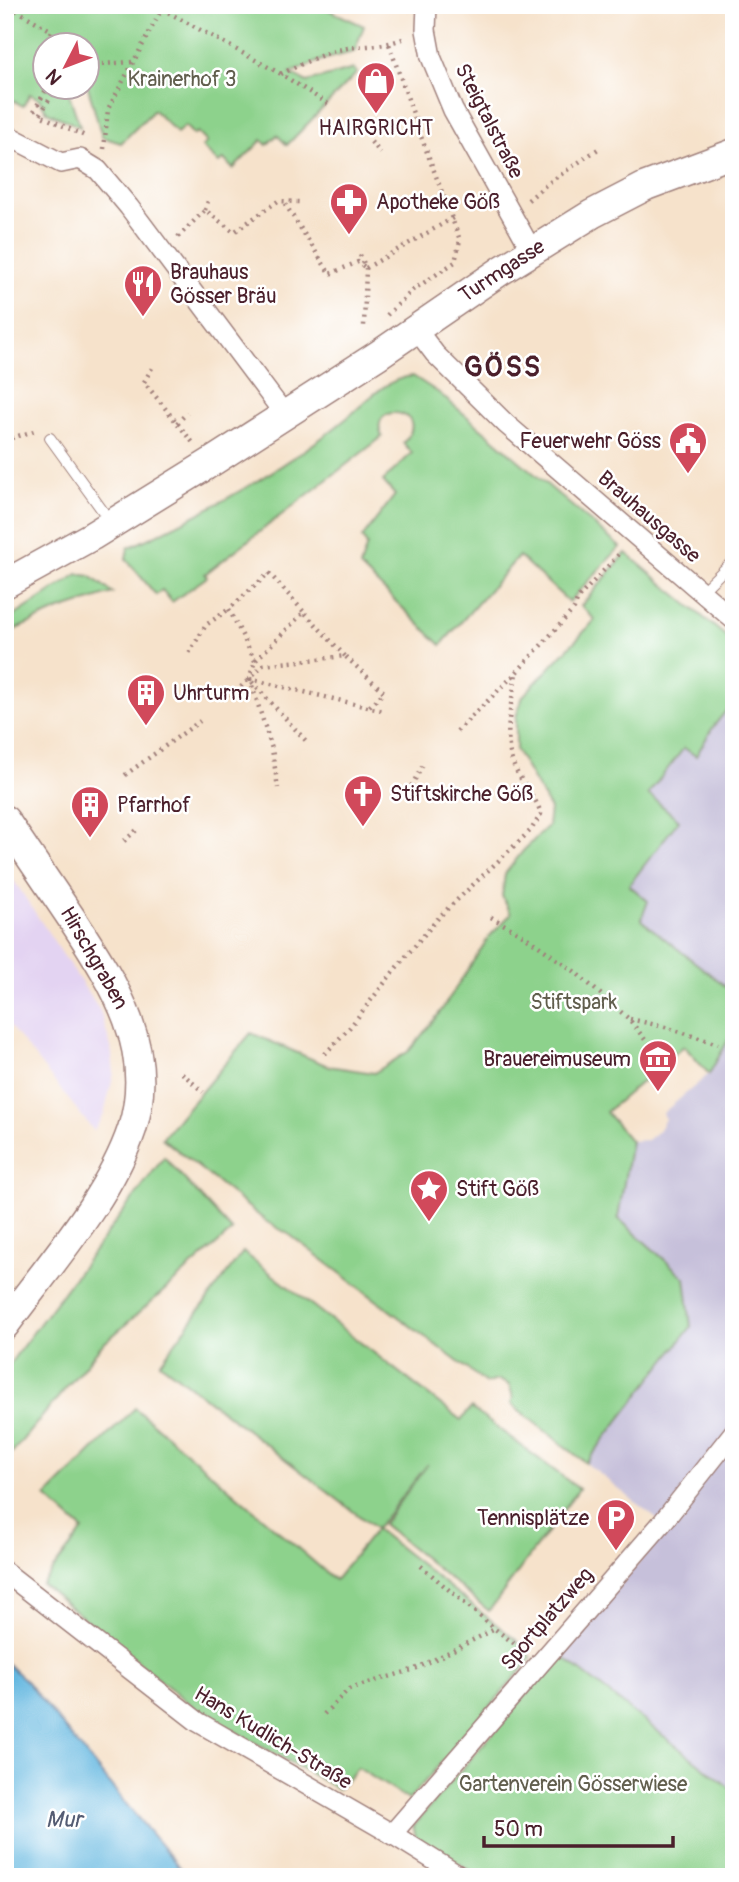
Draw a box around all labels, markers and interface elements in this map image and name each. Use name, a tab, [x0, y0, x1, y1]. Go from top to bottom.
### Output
north arrow	[32, 32, 102, 102]
street label: Steigtalstraße	[448, 59, 530, 184]
shop icon: HAIRGRICHT	[355, 60, 397, 115]
text: N	[41, 64, 67, 90]
park label: Krainerhof 3	[127, 66, 237, 93]
place label: HAIRGRICHT	[319, 115, 434, 142]
pharmacy icon: Apotheke Göß	[328, 181, 370, 236]
place label: Apotheke Göß	[376, 189, 500, 216]
street label: Turmgasse	[454, 233, 551, 309]
place label: Brauhaus Gösser Bräu	[170, 259, 277, 310]
restaurant icon: Brauhaus Gösser Bräu	[122, 263, 164, 318]
district label: GÖSS	[464, 350, 542, 385]
public building icon: Feuerwehr Göss	[667, 420, 709, 475]
place label: Feuerwehr Göss	[520, 428, 662, 455]
street label: Brauhausgasse	[592, 465, 707, 570]
building icon: Uhrturm	[125, 672, 167, 727]
place label: Uhrturm	[173, 680, 249, 707]
church icon: Stiftskirche Göß	[342, 773, 384, 828]
place label: Stiftskirche Göß	[390, 781, 533, 808]
building icon: Pfarrhof	[69, 784, 111, 839]
place label: Pfarrhof	[117, 792, 191, 819]
street label: Hirschgraben	[54, 902, 134, 1014]
park label: Stiftspark	[531, 989, 618, 1016]
museum icon: Brauereimuseum	[637, 1038, 679, 1093]
place label: Brauereimuseum	[483, 1046, 631, 1073]
place icon: Stift Göß	[408, 1168, 450, 1223]
place label: Stift Göß	[456, 1176, 539, 1203]
parking icon: Tennisplätze	[595, 1497, 637, 1552]
place label: Tennisplätze	[477, 1505, 590, 1532]
street label: Sportplatzweg	[495, 1562, 599, 1676]
street label: Hans Kudlich-Straße	[189, 1680, 357, 1796]
park label: Gartenverein Gösserwiese	[459, 1771, 688, 1798]
water label: Mur	[46, 1805, 85, 1834]
scale bar	[484, 1805, 672, 1849]
text: 50 m	[494, 1816, 543, 1843]

